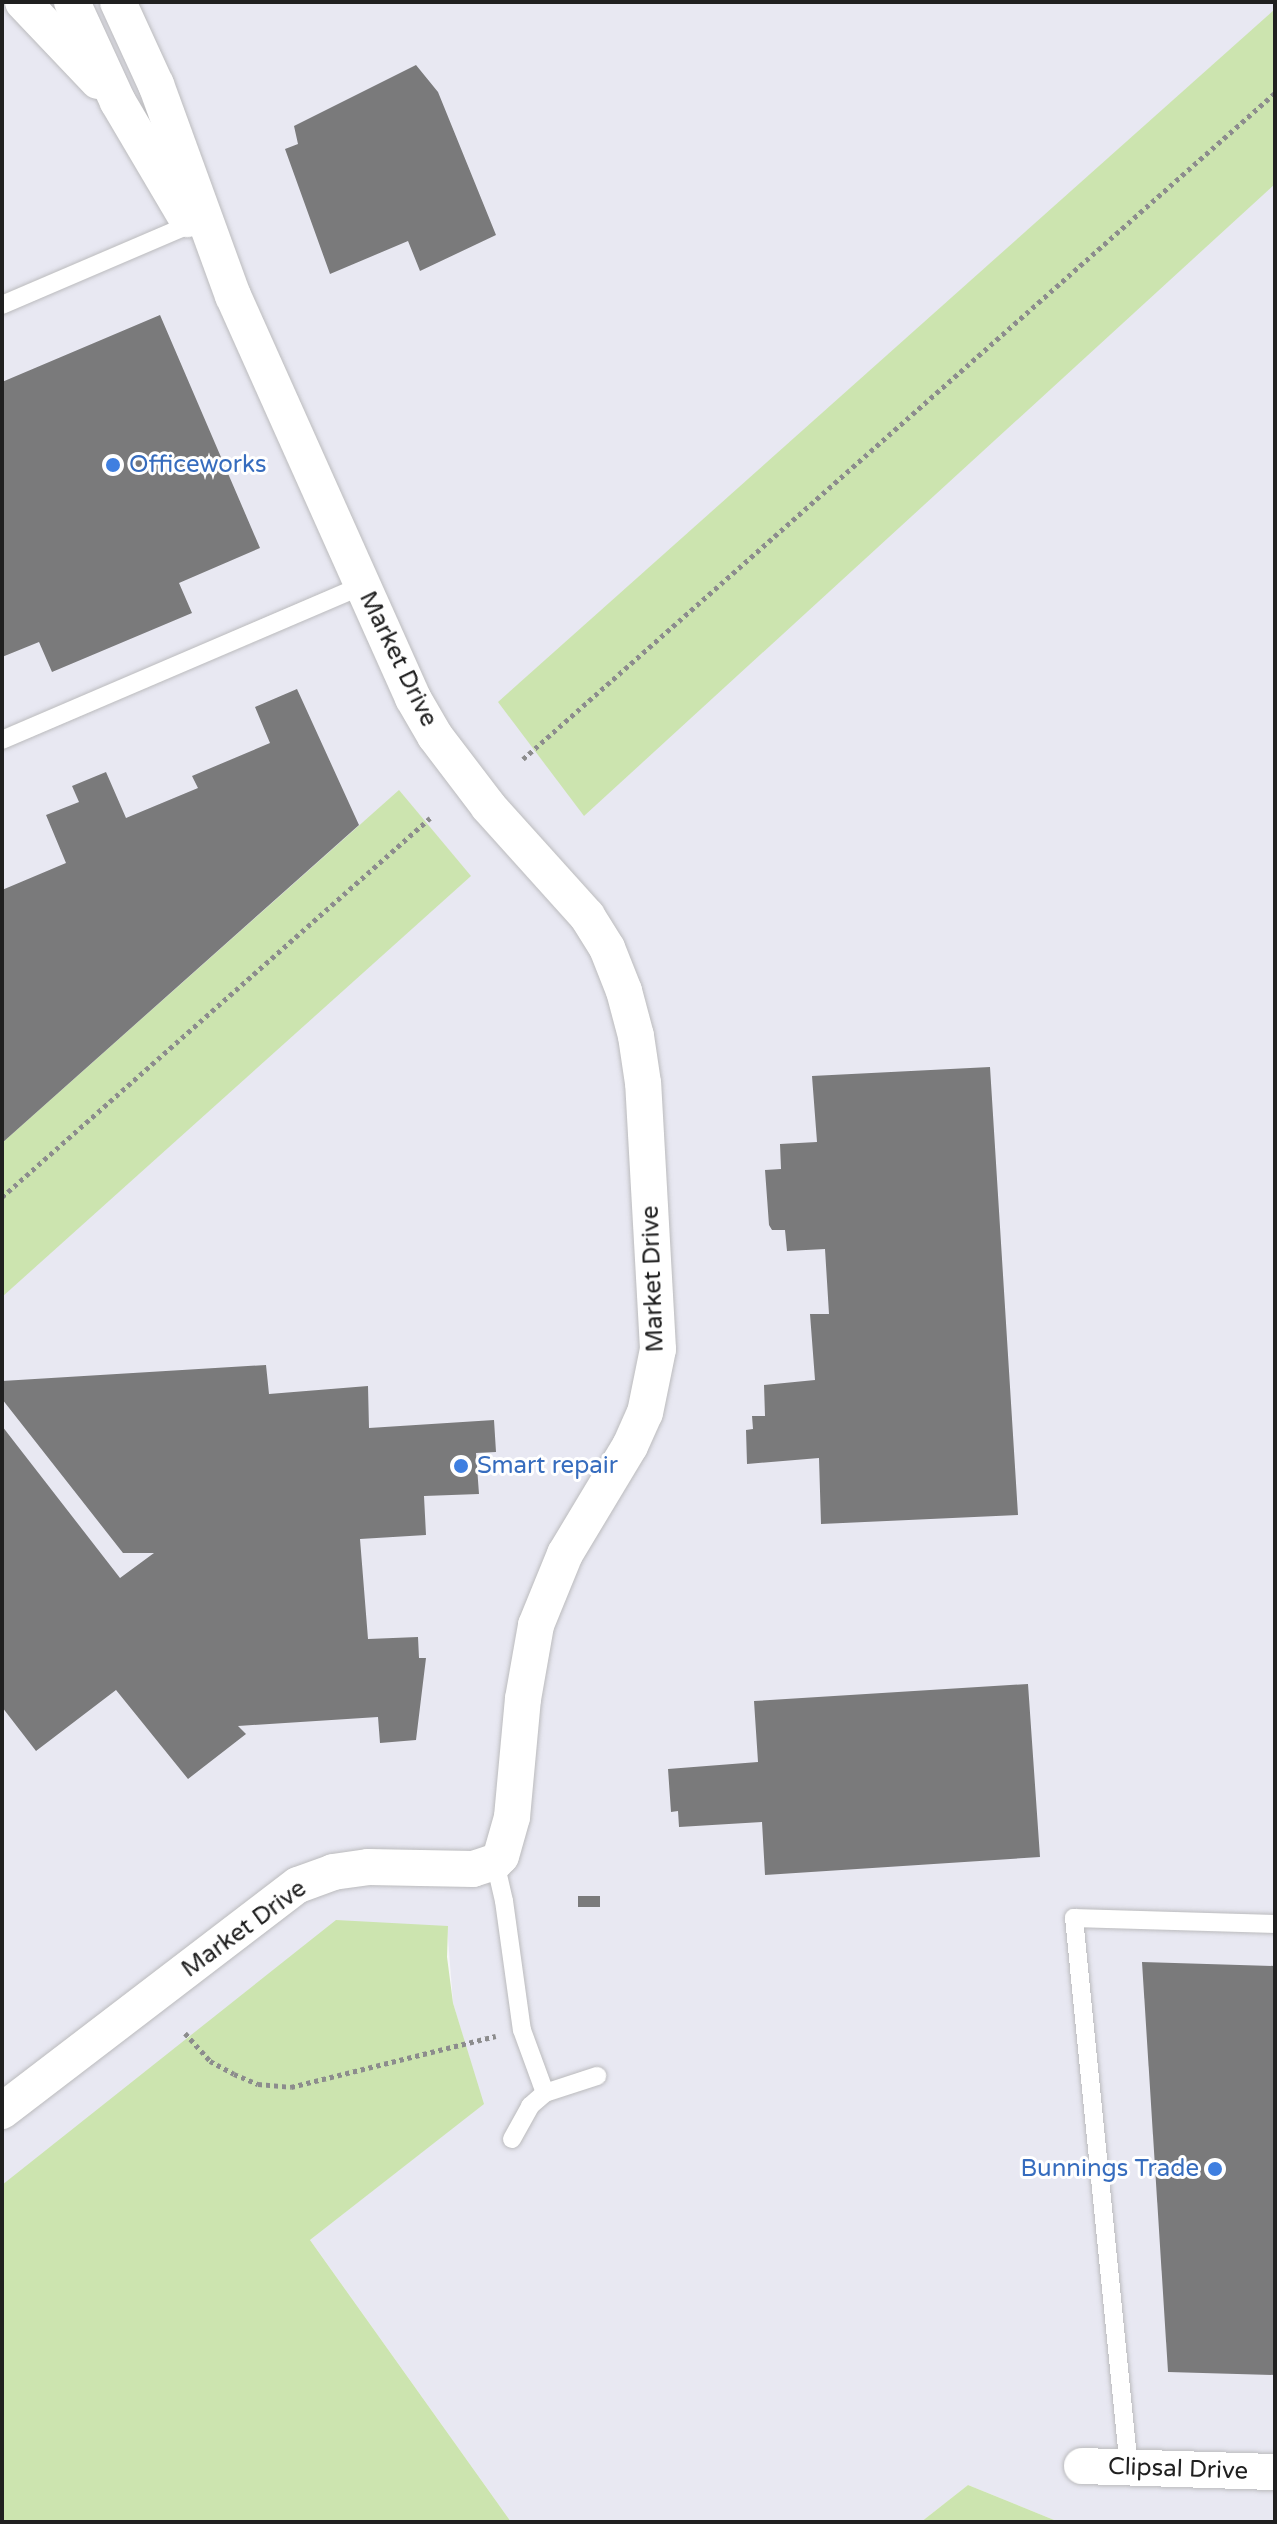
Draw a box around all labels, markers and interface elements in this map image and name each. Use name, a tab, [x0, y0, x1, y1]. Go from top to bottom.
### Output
place label: Officeworks	[129, 451, 266, 479]
marker: Officeworks	[104, 456, 122, 474]
street label: Market Drive	[353, 587, 443, 731]
street label: Market Drive	[636, 1205, 670, 1353]
place label: Smart repair	[477, 1452, 618, 1480]
marker: Smart repair	[452, 1457, 470, 1475]
street label: Market Drive	[176, 1874, 312, 1984]
place label: Bunnings Trade	[1021, 2155, 1199, 2183]
marker: Bunnings Trade	[1206, 2160, 1224, 2178]
street label: Clipsal Drive	[1107, 2452, 1249, 2486]

